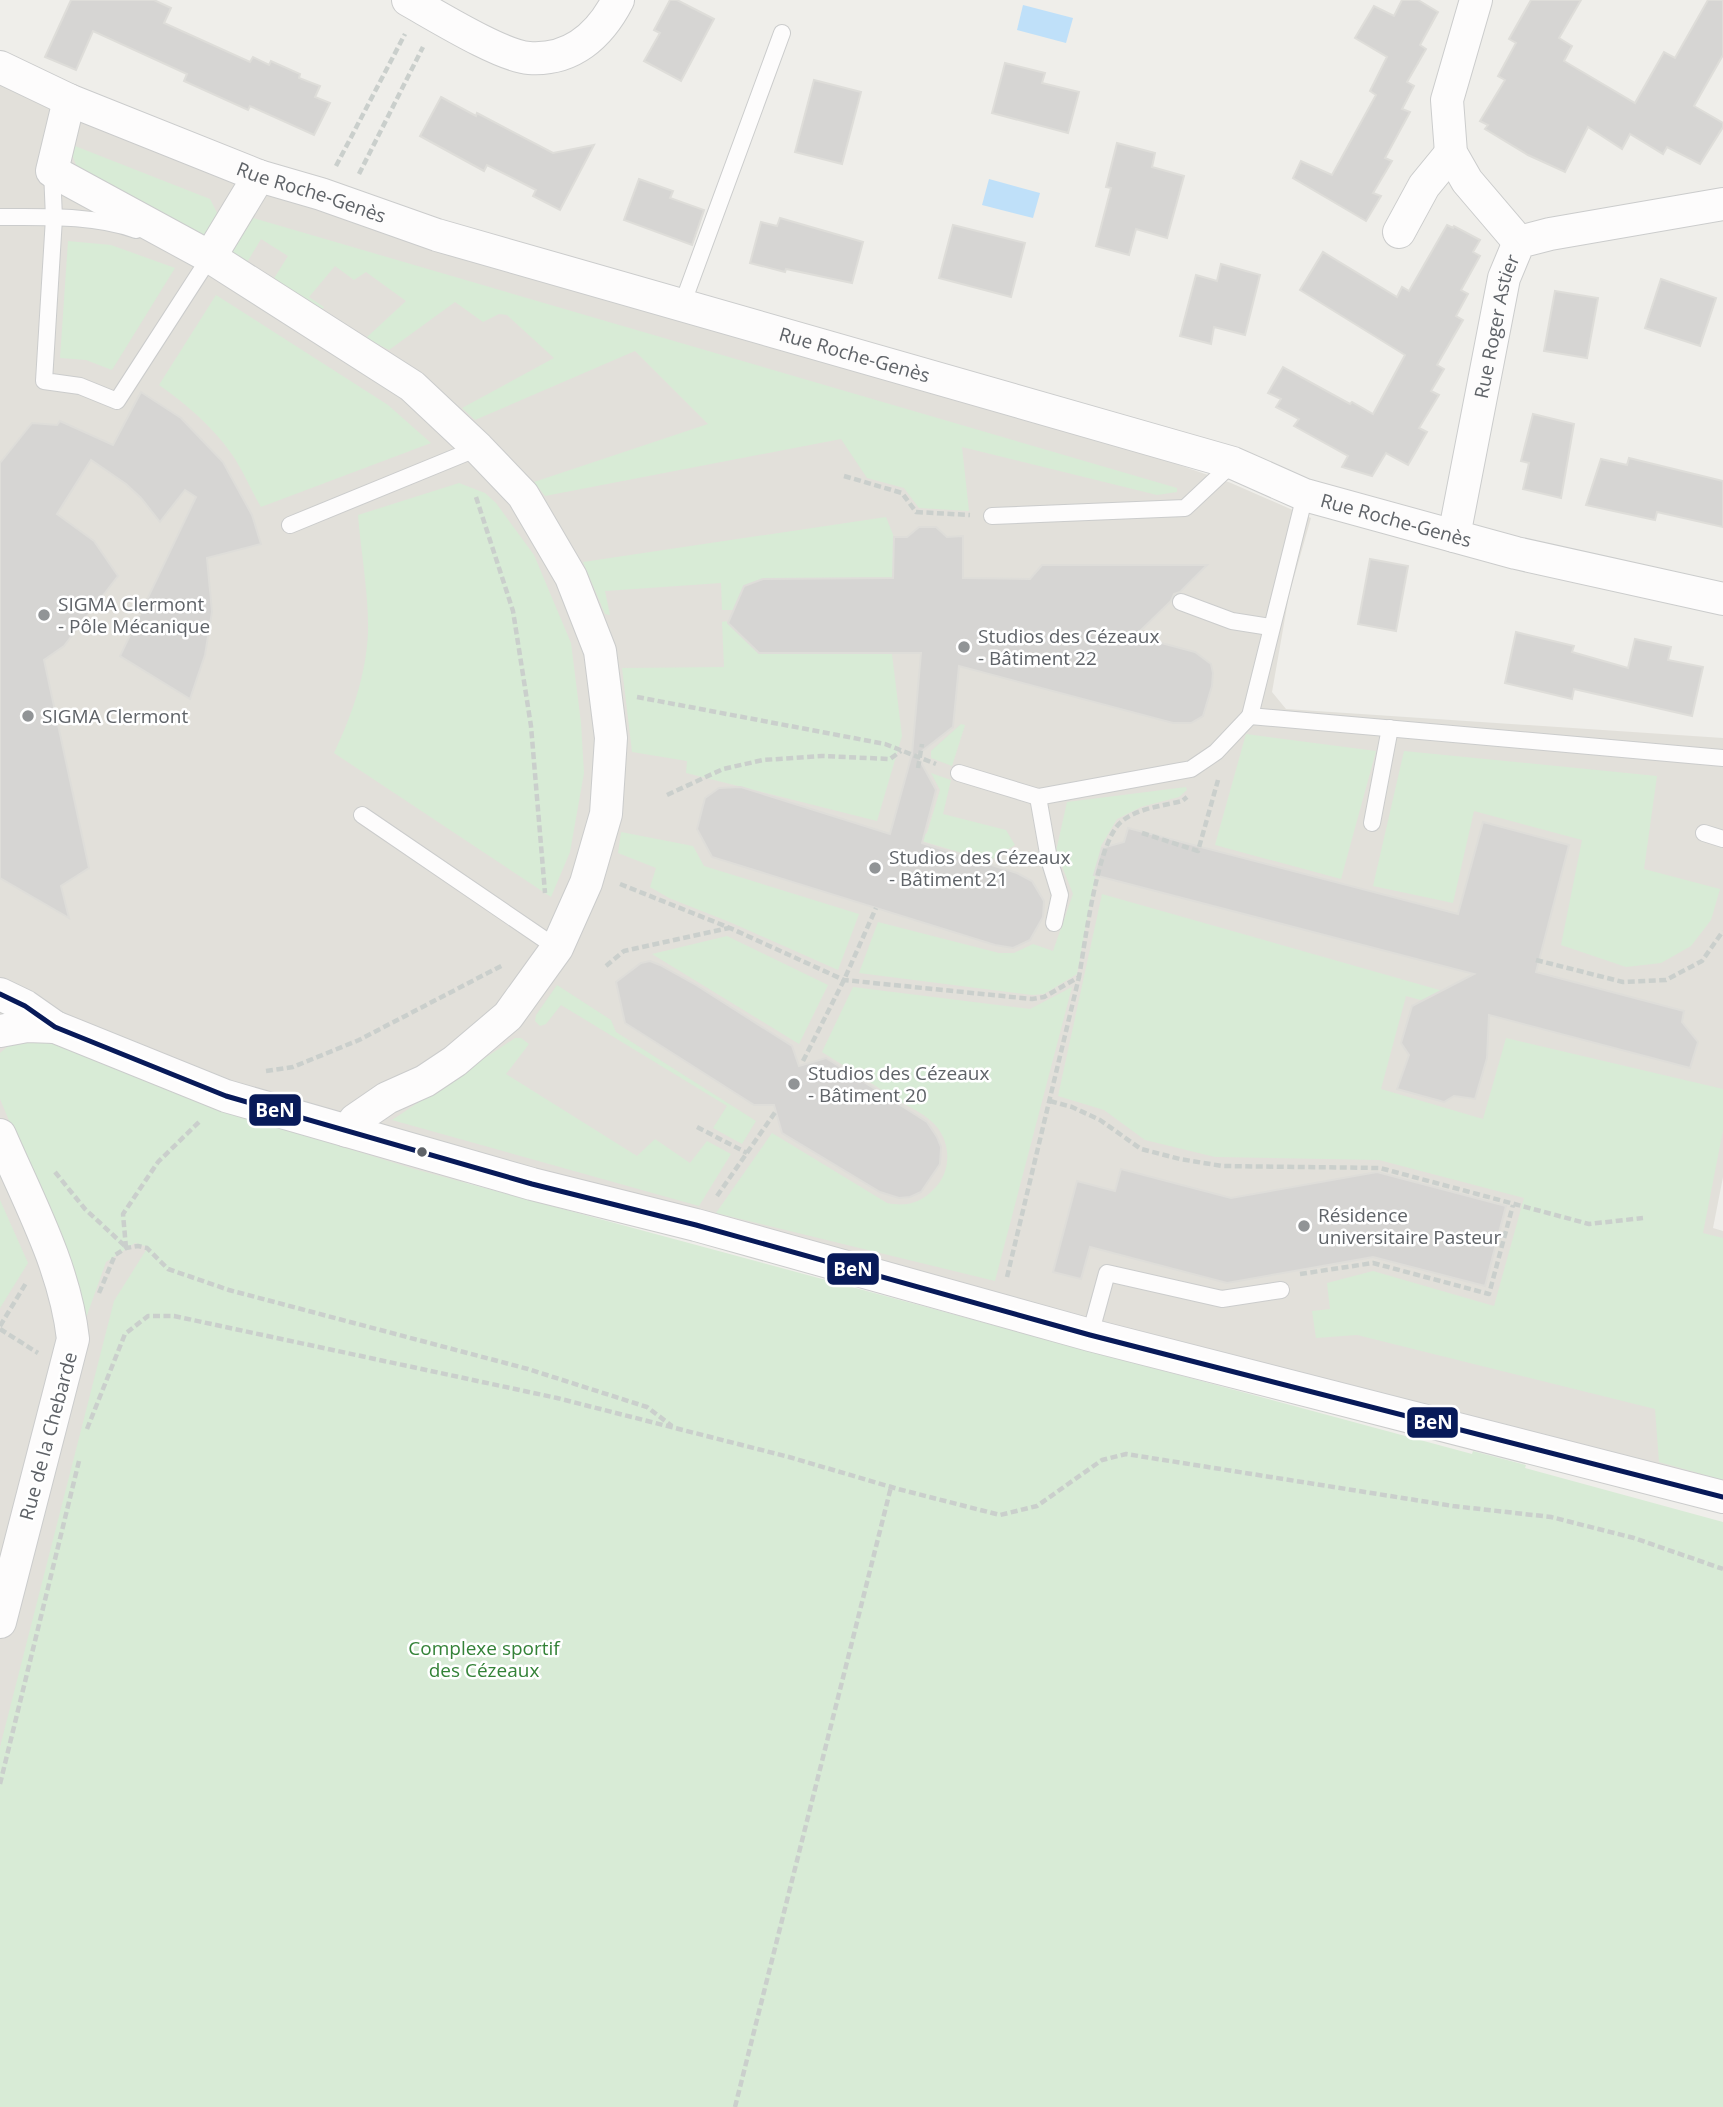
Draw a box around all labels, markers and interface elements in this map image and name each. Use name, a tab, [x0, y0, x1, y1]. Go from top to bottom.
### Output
street label: Rue Roche-Genès	[233, 155, 390, 229]
street label: Rue Roger Astier	[1468, 250, 1526, 401]
street label: Rue Roche-Genès	[776, 321, 933, 389]
street label: Rue Roche-Genès	[1318, 487, 1475, 553]
place label: SIGMA Clermont - Pôle Mécanique	[58, 591, 210, 639]
marker: SIGMA Clermont - Pôle Mécanique	[36, 607, 52, 623]
place label: Studios des Cézeaux - Bâtiment 22	[978, 623, 1159, 671]
marker: Studios des Cézeaux - Bâtiment 22	[956, 639, 972, 655]
place label: SIGMA Clermont	[42, 703, 188, 729]
marker: SIGMA Clermont	[20, 708, 36, 724]
place label: Studios des Cézeaux - Bâtiment 21	[889, 844, 1070, 892]
marker: Studios des Cézeaux - Bâtiment 21	[867, 860, 883, 876]
place label: Studios des Cézeaux - Bâtiment 20	[808, 1060, 989, 1108]
marker: Studios des Cézeaux - Bâtiment 20	[786, 1076, 802, 1092]
line badge: BeN	[248, 1093, 302, 1127]
text: BeN	[255, 1097, 295, 1123]
unlabelled marker	[415, 1145, 429, 1159]
place label: Résidence universitaire Pasteur	[1318, 1202, 1502, 1250]
marker: Résidence universitaire Pasteur	[1296, 1218, 1312, 1234]
line badge: BeN	[826, 1252, 880, 1286]
text: BeN	[833, 1256, 873, 1282]
street label: Rue de la Chebarde	[13, 1349, 83, 1523]
line badge: BeN	[1406, 1406, 1459, 1439]
text: BeN	[1413, 1409, 1453, 1435]
park label: Complexe sportif des Cézeaux	[408, 1635, 561, 1683]

